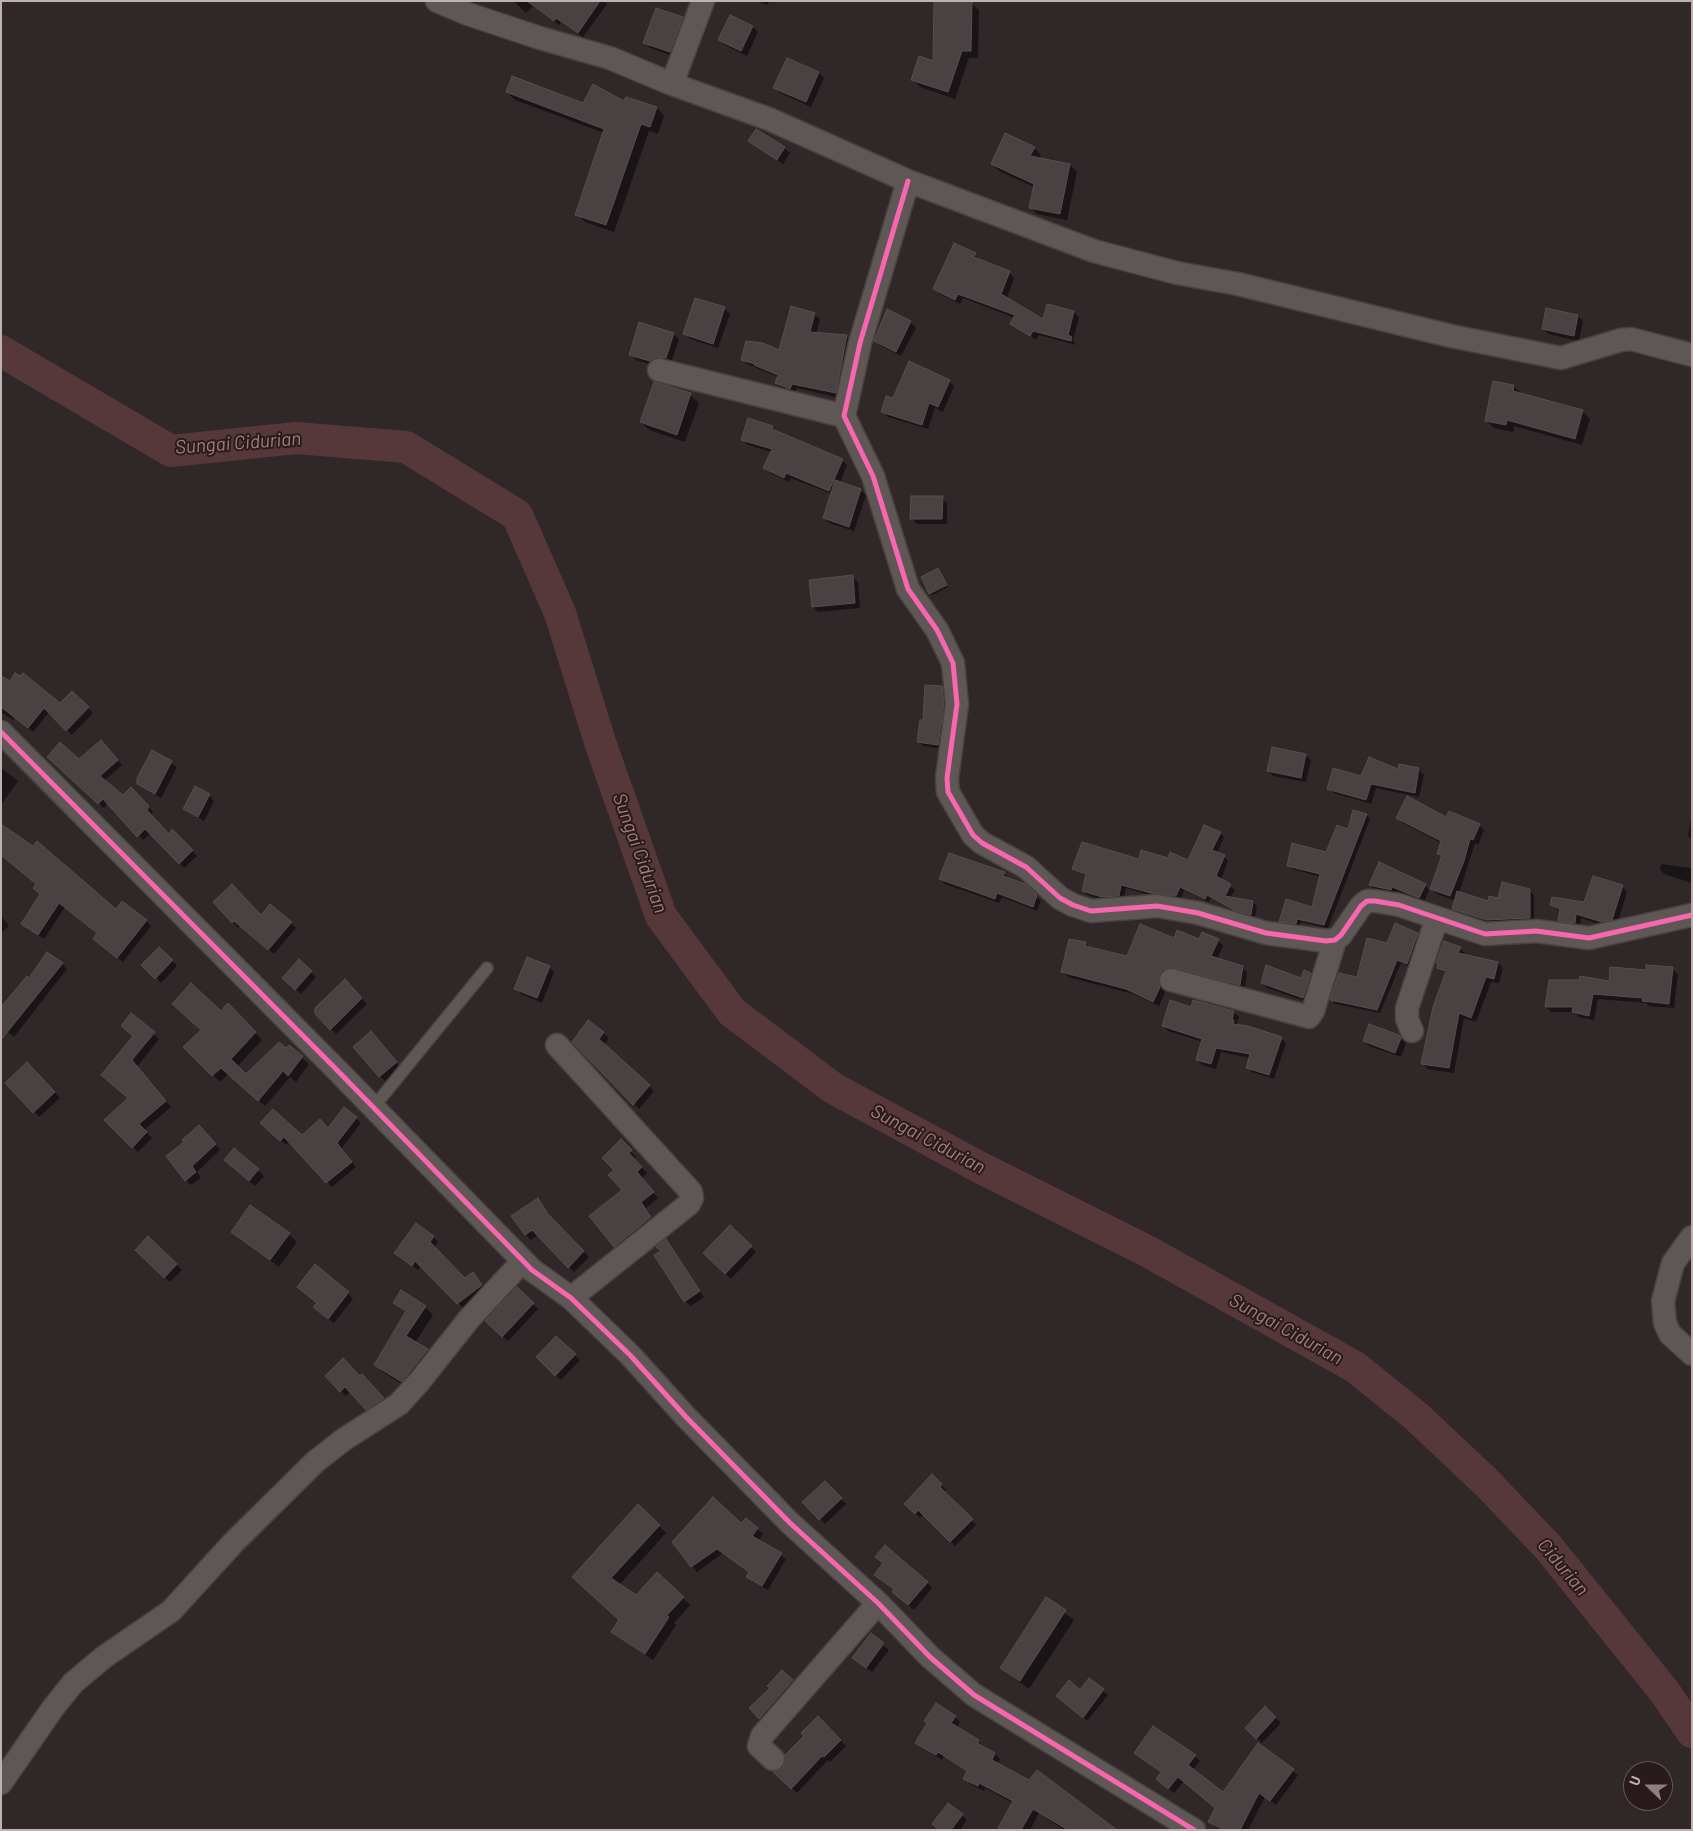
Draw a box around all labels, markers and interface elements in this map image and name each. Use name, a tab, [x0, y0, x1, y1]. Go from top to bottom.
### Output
water label: Sungai Cidurian	[174, 427, 302, 459]
water label: Sungai Cidurian	[608, 790, 672, 916]
water label: Sungai Cidurian	[867, 1099, 989, 1179]
water label: Sungai Cidurian	[1225, 1288, 1347, 1370]
water label: Cidurian	[1533, 1534, 1593, 1600]
north arrow	[1623, 1761, 1673, 1811]
text: U	[1625, 1773, 1644, 1788]

